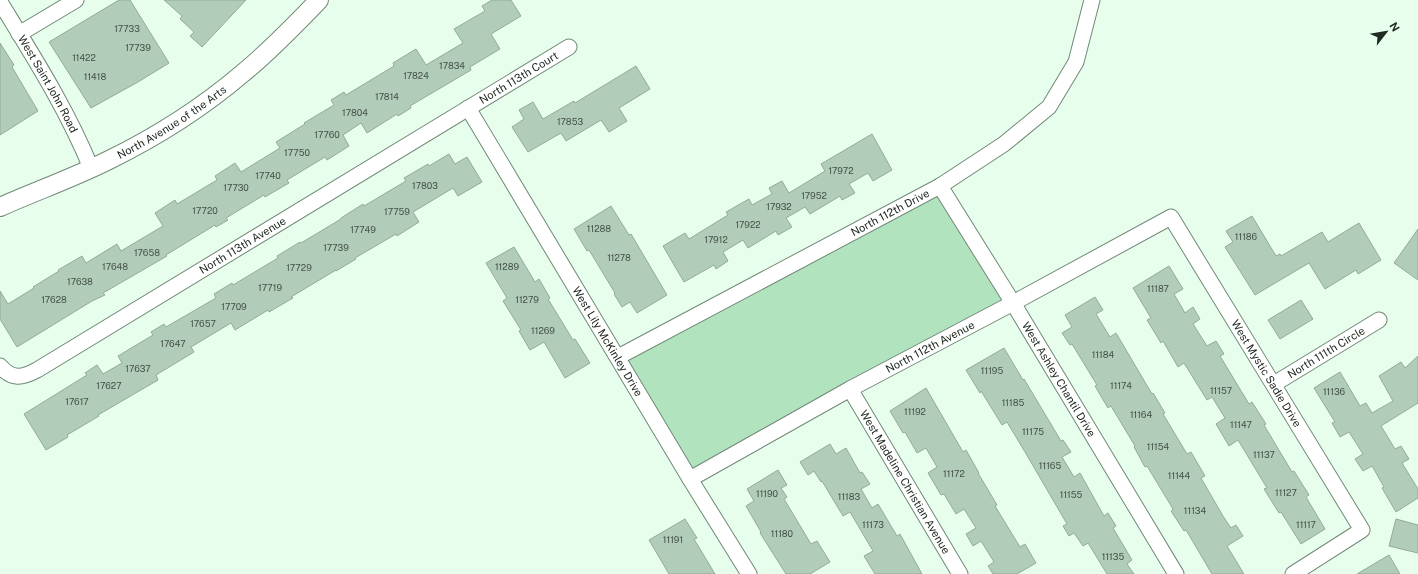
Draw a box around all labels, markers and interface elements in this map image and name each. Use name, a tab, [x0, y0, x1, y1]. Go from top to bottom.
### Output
north arrow	[1366, 12, 1406, 52]
text: N	[1387, 20, 1402, 34]
house number: 17733	[114, 23, 140, 34]
street label: West Saint John Road	[16, 33, 80, 135]
house number: 17739	[125, 42, 151, 53]
street label: North 113th Court	[477, 49, 560, 106]
house number: 11422	[72, 52, 96, 63]
house number: 17834	[439, 60, 465, 71]
house number: 17824	[403, 70, 429, 81]
house number: 11418	[84, 71, 106, 82]
street label: North Avenue of the Arts	[115, 83, 229, 161]
house number: 17814	[375, 91, 399, 102]
house number: 17804	[342, 107, 368, 118]
house number: 17853	[557, 116, 583, 127]
house number: 17760	[314, 129, 340, 140]
house number: 17750	[284, 147, 310, 158]
house number: 17972	[828, 165, 854, 176]
house number: 17740	[255, 170, 281, 181]
house number: 17803	[412, 180, 438, 191]
house number: 17730	[223, 182, 249, 193]
street label: North 112th Drive	[849, 187, 931, 238]
house number: 17952	[801, 190, 827, 201]
house number: 17932	[766, 201, 792, 212]
house number: 17720	[192, 205, 218, 216]
house number: 17759	[384, 206, 410, 217]
street label: North 113th Avenue	[197, 214, 288, 276]
house number: 17922	[735, 219, 761, 230]
house number: 11288	[587, 223, 611, 234]
house number: 17749	[350, 224, 376, 235]
house number: 11186	[1235, 231, 1258, 242]
house number: 17912	[704, 234, 728, 245]
house number: 17739	[323, 242, 349, 253]
house number: 17658	[134, 247, 160, 258]
house number: 11278	[607, 252, 631, 263]
house number: 17648	[102, 261, 128, 272]
house number: 11289	[495, 261, 519, 272]
house number: 17729	[286, 262, 312, 273]
house number: 17638	[67, 276, 93, 287]
house number: 17719	[258, 282, 282, 293]
house number: 11187	[1147, 283, 1169, 294]
street label: West Lily McKinley Drive	[570, 284, 645, 398]
house number: 17628	[41, 294, 67, 305]
house number: 11279	[515, 294, 539, 305]
house number: 17709	[221, 301, 247, 312]
house number: 17657	[190, 318, 216, 329]
street label: North 112th Avenue	[884, 318, 976, 375]
street label: West Mystic Sadie Drive	[1229, 318, 1304, 429]
street label: West Ashley Chantil Drive	[1020, 320, 1098, 439]
street label: North 111th Circle	[1285, 324, 1367, 380]
house number: 11269	[531, 325, 555, 336]
house number: 17647	[160, 338, 186, 349]
house number: 11184	[1092, 349, 1115, 360]
house number: 17637	[125, 363, 151, 374]
house number: 11195	[981, 365, 1003, 376]
house number: 17627	[96, 380, 122, 391]
house number: 11174	[1110, 380, 1132, 391]
house number: 11157	[1210, 385, 1232, 396]
house number: 11136	[1323, 386, 1345, 397]
house number: 17617	[65, 396, 89, 407]
house number: 11185	[1002, 397, 1025, 408]
house number: 11192	[904, 406, 926, 417]
street label: West Madeline Christian Avenue	[858, 408, 953, 556]
house number: 11164	[1130, 409, 1152, 420]
house number: 11147	[1230, 419, 1252, 430]
house number: 11175	[1022, 426, 1044, 437]
house number: 11154	[1147, 441, 1170, 452]
house number: 11137	[1253, 449, 1275, 460]
house number: 11165	[1039, 460, 1061, 471]
house number: 11172	[943, 468, 965, 479]
house number: 11144	[1168, 470, 1190, 481]
house number: 11127	[1275, 487, 1297, 498]
house number: 11190	[756, 488, 779, 499]
house number: 11155	[1060, 489, 1082, 500]
house number: 11183	[838, 491, 861, 502]
house number: 11134	[1184, 505, 1206, 516]
house number: 11173	[862, 519, 884, 530]
house number: 11117	[1296, 519, 1316, 530]
house number: 11180	[771, 528, 794, 539]
house number: 11191	[663, 534, 683, 545]
house number: 11135	[1102, 551, 1124, 562]

